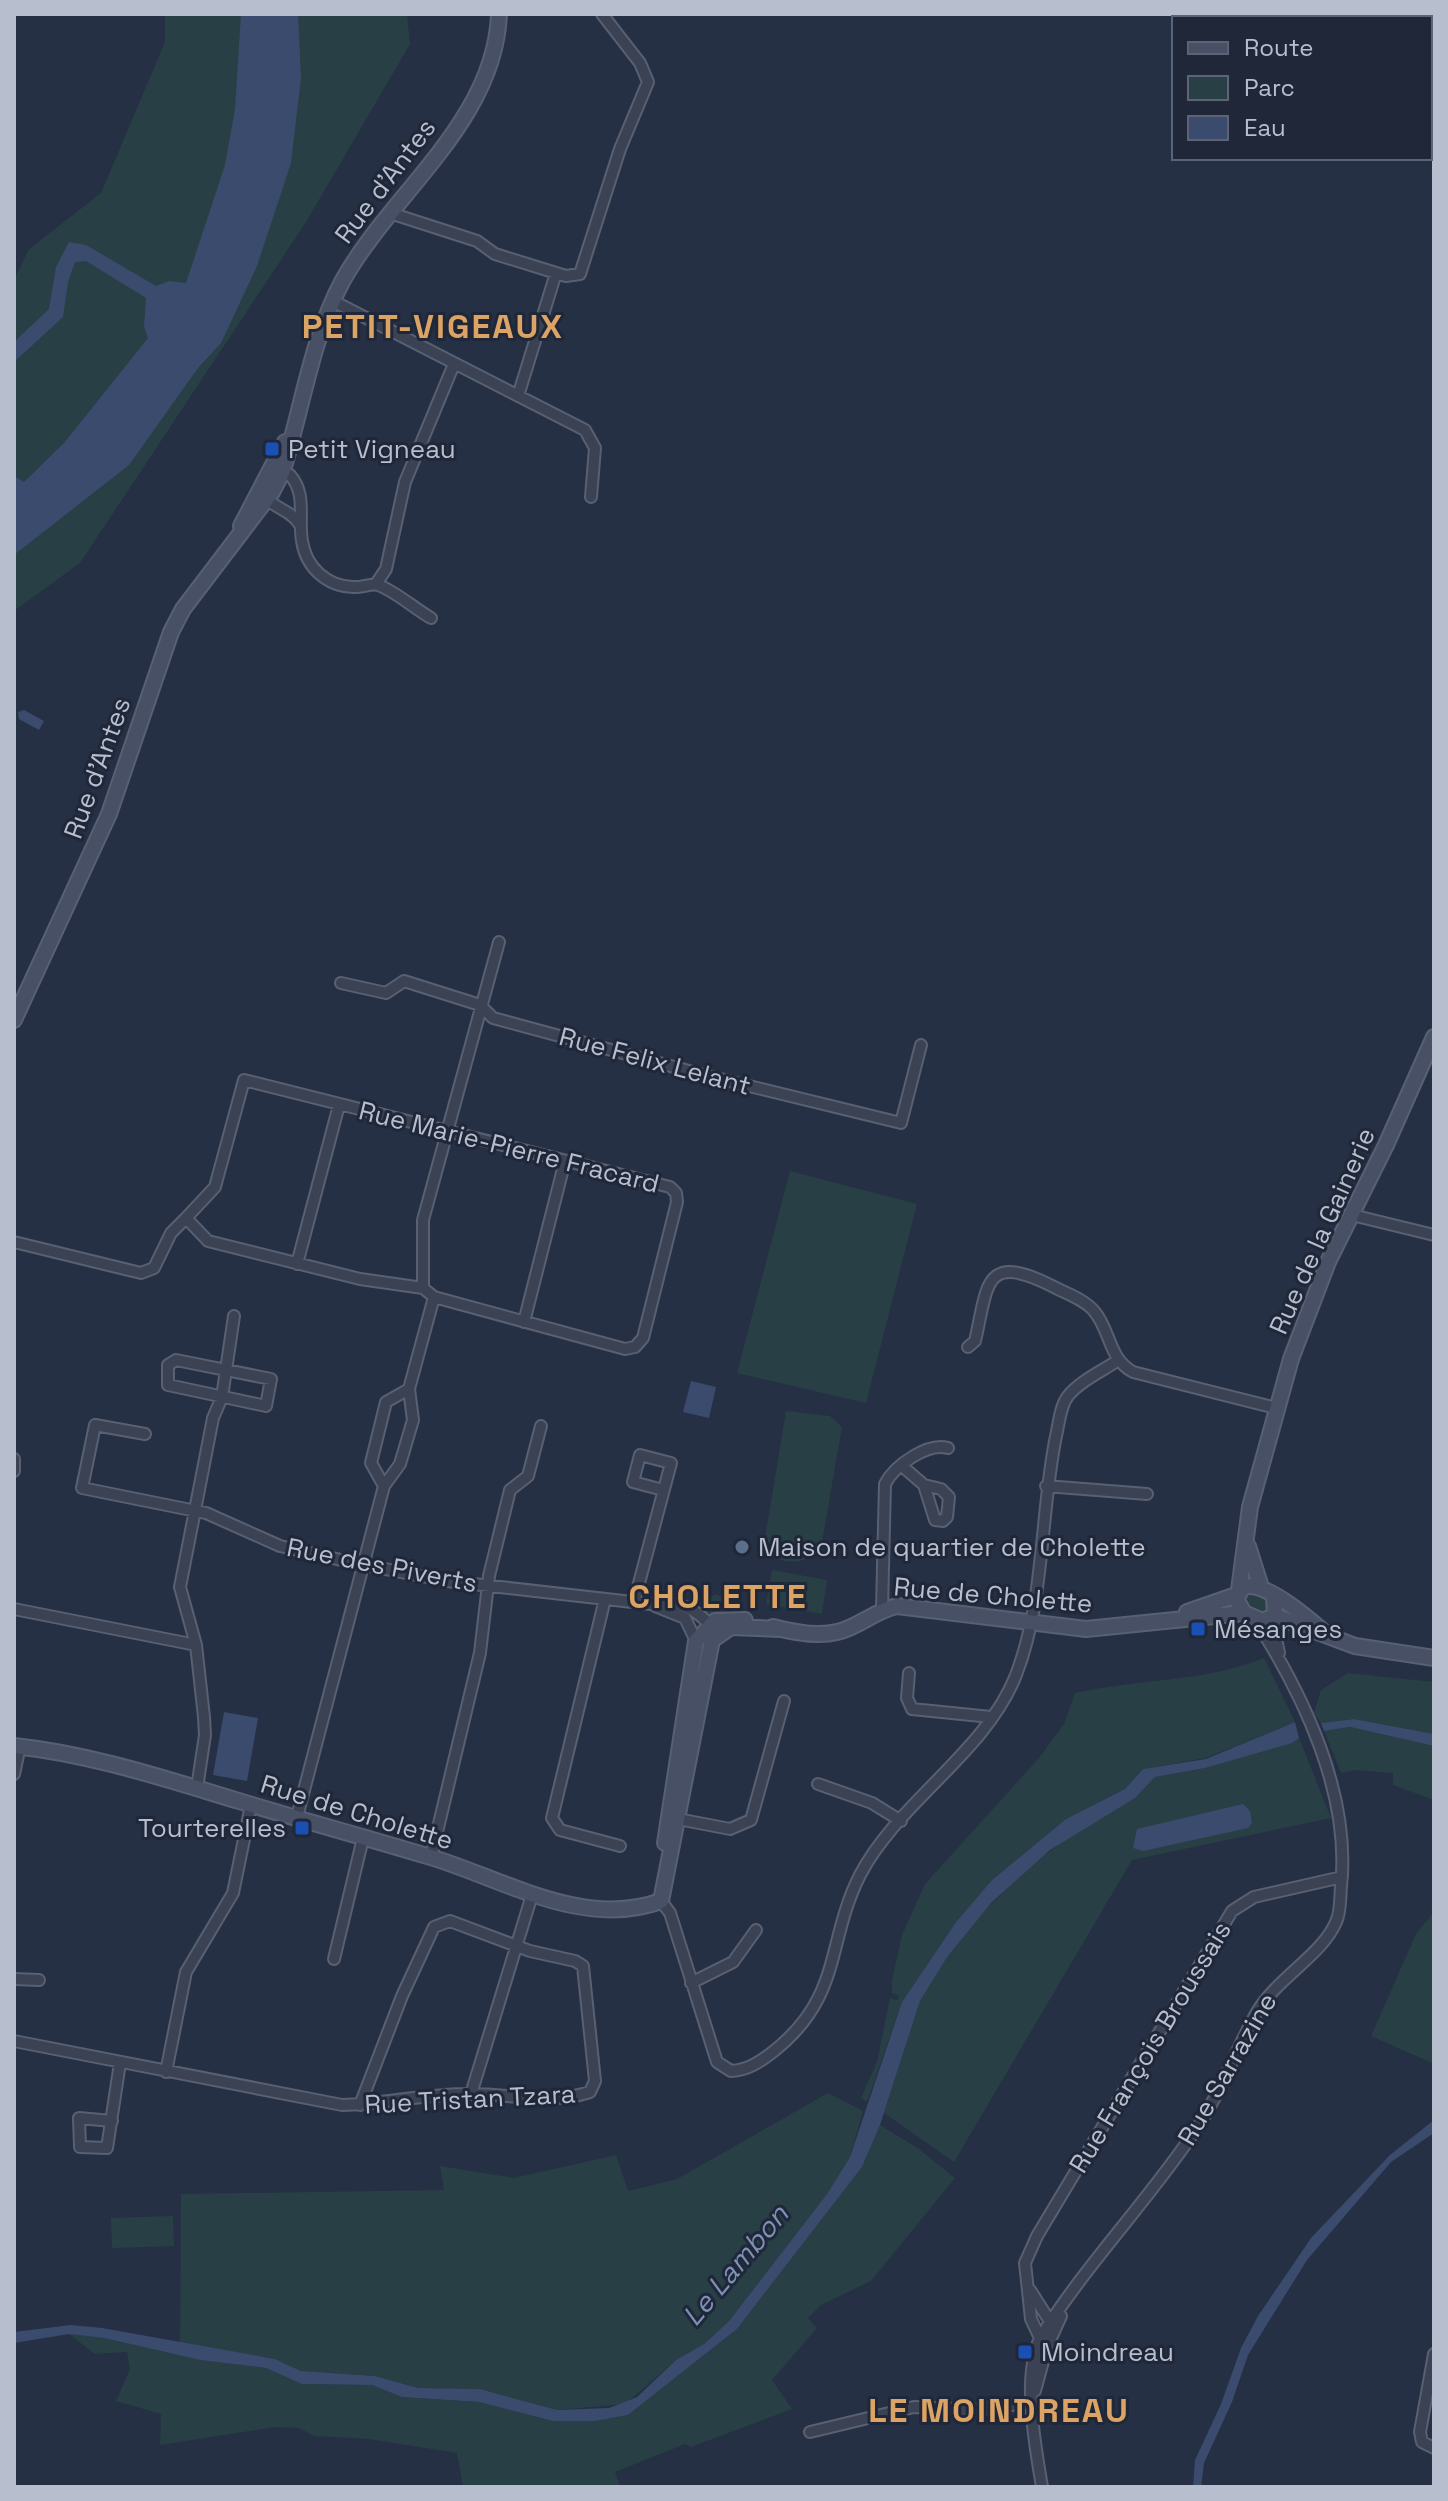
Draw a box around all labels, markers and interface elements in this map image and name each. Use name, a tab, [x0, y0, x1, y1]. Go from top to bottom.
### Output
legend	[1172, 16, 1432, 160]
text: Route	[1244, 32, 1313, 63]
text: Parc	[1244, 72, 1295, 103]
street label: Rue d'Antes	[327, 112, 443, 250]
text: Eau	[1244, 112, 1286, 143]
district label: PETIT-VIGEAUX	[302, 305, 564, 348]
place label: Petit Vigneau	[288, 432, 456, 466]
marker: Petit Vigneau	[263, 440, 281, 458]
street label: Rue d'Antes	[56, 693, 138, 843]
street label: Rue Felix Lelant	[556, 1019, 754, 1103]
street label: Rue Marie-Pierre Fracard	[355, 1093, 663, 1201]
street label: Rue de la Gainerie	[1261, 1122, 1383, 1340]
street label: Rue des Piverts	[284, 1530, 480, 1600]
place label: Maison de quartier de Cholette	[758, 1530, 1146, 1564]
marker: Maison de quartier de Cholette	[733, 1538, 751, 1556]
street label: Rue de Cholette	[892, 1569, 1094, 1621]
district label: CHOLETTE	[628, 1575, 808, 1618]
place label: Mésanges	[1214, 1612, 1342, 1646]
marker: Mésanges	[1189, 1620, 1207, 1638]
street label: Rue de Cholette	[257, 1767, 457, 1857]
place label: Tourterelles	[138, 1811, 286, 1845]
marker: Tourterelles	[293, 1819, 311, 1837]
street label: Rue François Broussais	[1061, 1915, 1239, 2179]
street label: Rue Sarrazine	[1170, 1987, 1284, 2151]
street label: Rue Tristan Tzara	[364, 2076, 576, 2122]
water label: Le Lambon	[674, 2197, 797, 2333]
place label: Moindreau	[1041, 2335, 1174, 2369]
marker: Moindreau	[1016, 2343, 1034, 2361]
district label: LE MOINDREAU	[868, 2389, 1130, 2432]

